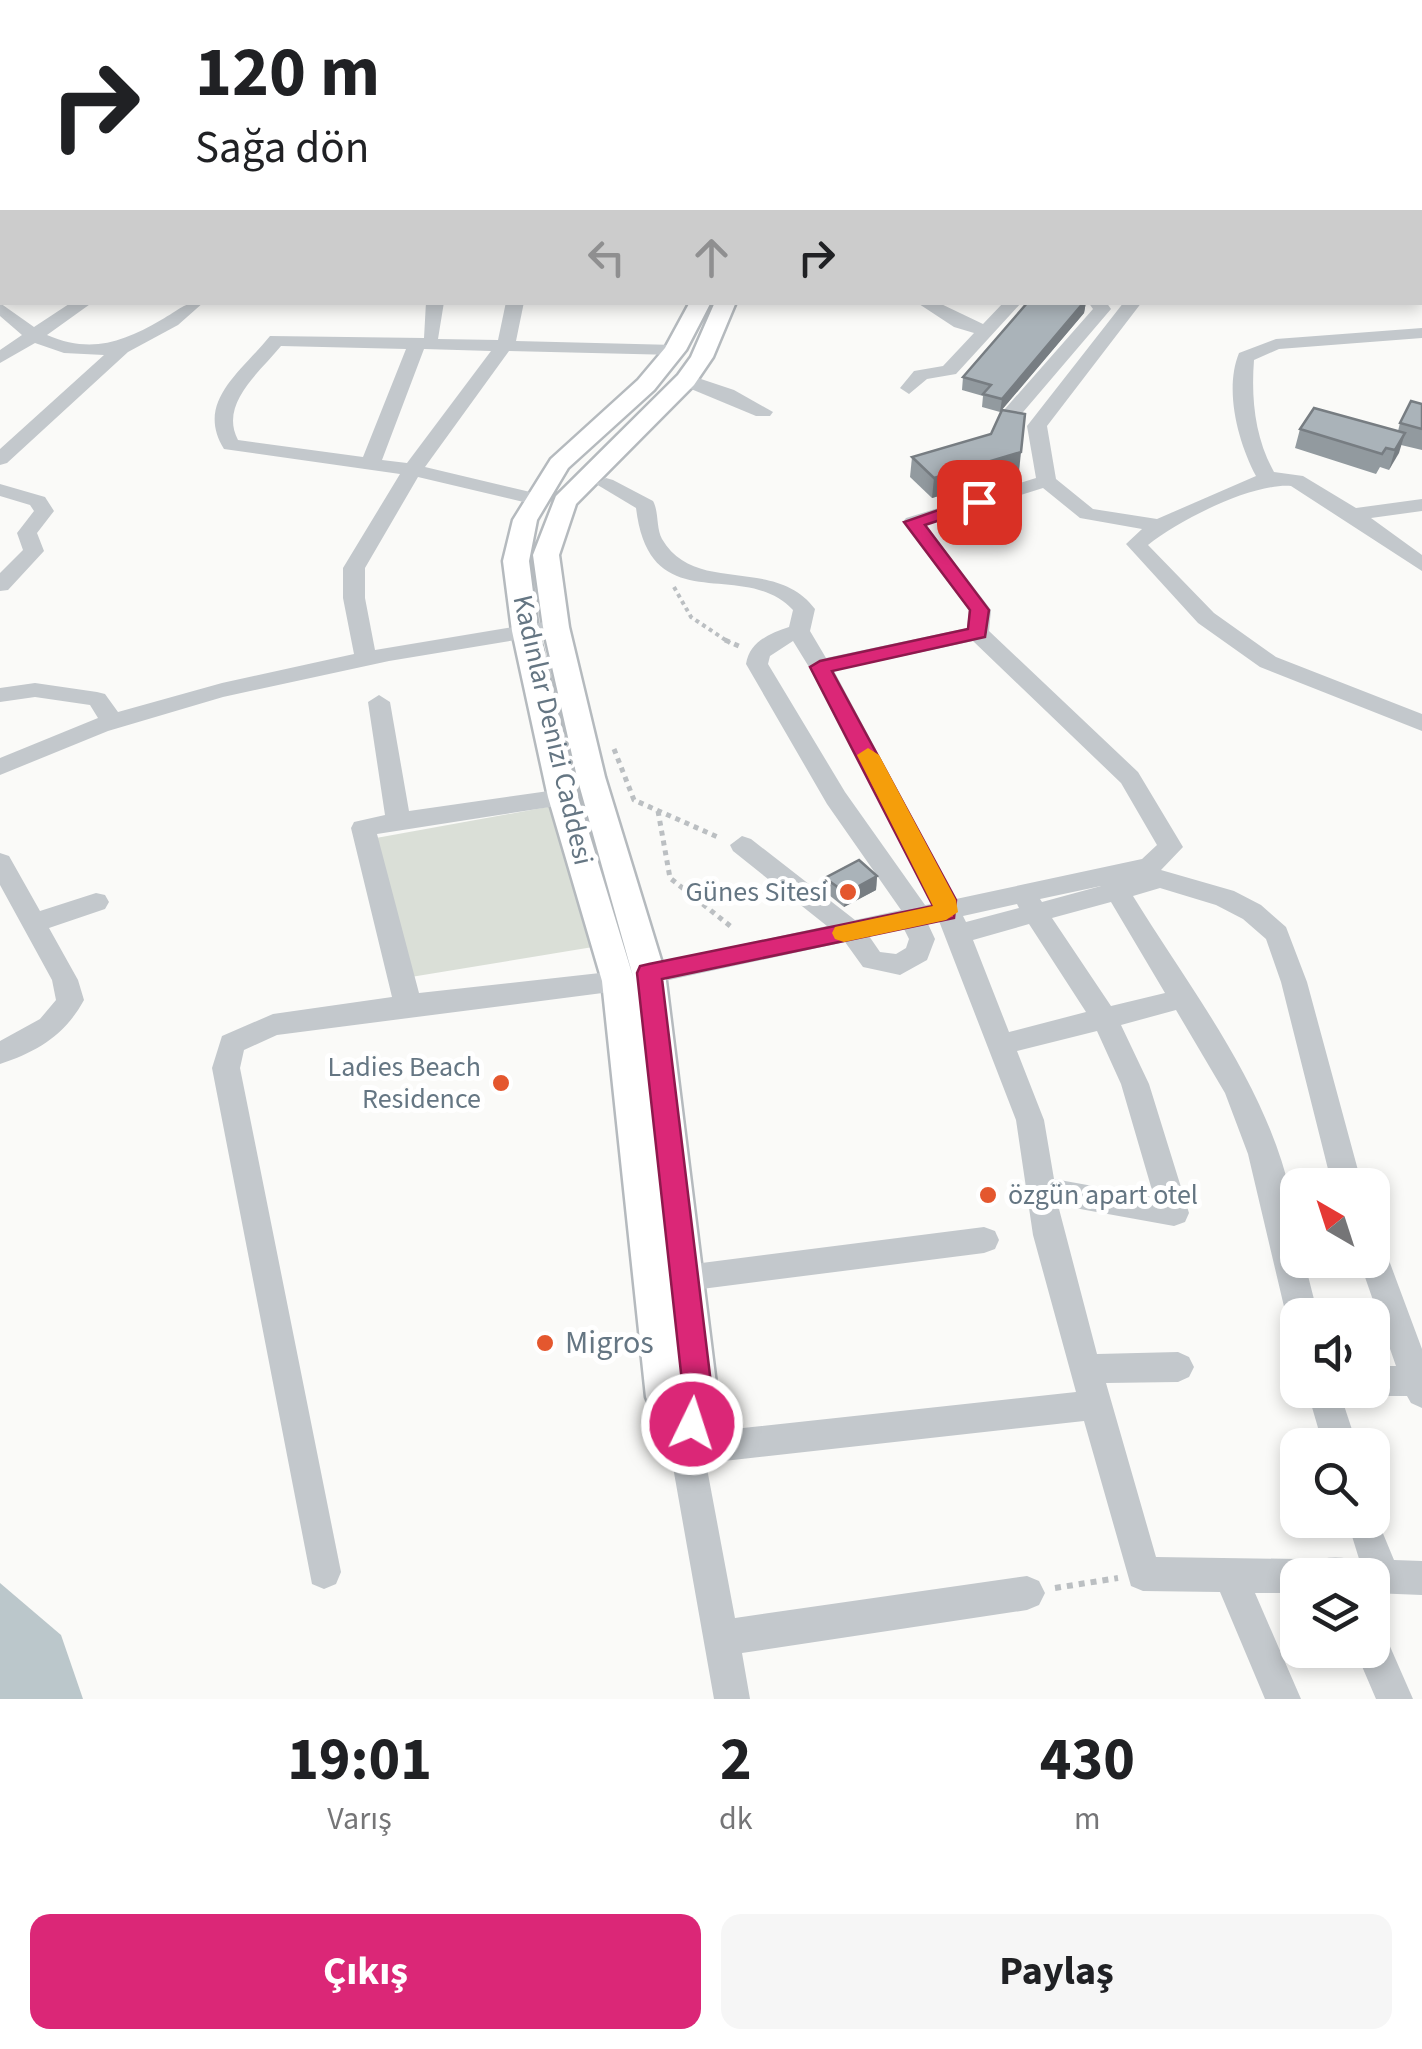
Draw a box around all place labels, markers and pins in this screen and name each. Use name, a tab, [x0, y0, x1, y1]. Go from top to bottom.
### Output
pin	[937, 460, 1022, 545]
place label: Günes Sitesi	[686, 872, 828, 912]
marker: Günes Sitesi	[837, 881, 859, 903]
place label: Ladies Beach Residence	[328, 1047, 481, 1119]
marker: Ladies Beach Residence	[490, 1072, 512, 1094]
place label: özgün apart otel	[1008, 1175, 1198, 1215]
marker: özgün apart otel	[977, 1184, 999, 1206]
place label: Migros	[565, 1320, 654, 1366]
marker: Migros	[534, 1332, 556, 1354]

